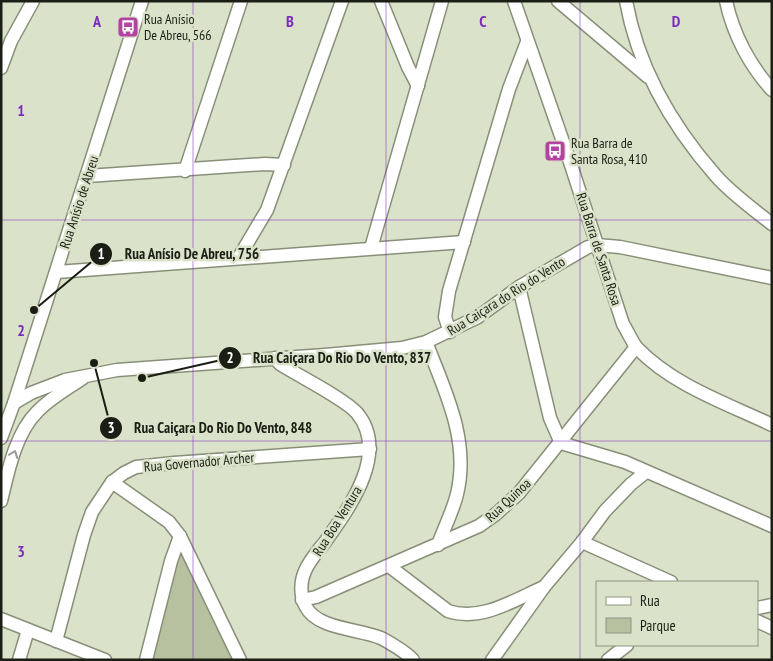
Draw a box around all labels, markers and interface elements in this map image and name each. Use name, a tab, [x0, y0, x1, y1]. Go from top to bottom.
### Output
place label: Rua Anísio De Abreu, 566	[144, 10, 212, 44]
text: A	[92, 11, 102, 31]
text: B	[286, 11, 294, 31]
text: C	[479, 11, 487, 31]
text: D	[672, 11, 681, 31]
bus stop icon: Rua Anísio De Abreu, 566	[116, 15, 140, 39]
text: 1	[17, 100, 25, 120]
place label: Rua Barra de Santa Rosa, 410	[571, 134, 647, 168]
bus stop icon: Rua Barra de Santa Rosa, 410	[543, 139, 567, 163]
street label: Rua Anísio de Abreu	[56, 153, 102, 251]
street label: Rua Barra de Santa Rosa	[572, 190, 626, 308]
callout: Rua Anísio De Abreu, 756	[89, 239, 270, 269]
text: 1	[97, 244, 105, 263]
text: Rua Anísio De Abreu, 756	[125, 244, 259, 263]
street label: Rua Caiçara do Rio do Vento	[444, 253, 568, 339]
text: 2	[17, 320, 25, 340]
callout: Rua Caiçara Do Rio Do Vento, 837	[217, 343, 442, 373]
text: 2	[226, 348, 234, 367]
text: Rua Caiçara Do Rio Do Vento, 837	[253, 348, 431, 367]
callout: Rua Caiçara Do Rio Do Vento, 848	[98, 413, 323, 443]
text: 3	[107, 418, 115, 437]
text: Rua Caiçara Do Rio Do Vento, 848	[134, 418, 312, 437]
street label: Rua Governador Archer	[143, 448, 255, 476]
one-way arrow	[8, 450, 19, 459]
street label: Rua Quinoa	[481, 474, 535, 526]
street label: Rua Boa Ventura	[308, 483, 366, 559]
text: 3	[17, 541, 25, 561]
legend	[596, 581, 758, 646]
text: Rua	[640, 591, 660, 610]
text: Parque	[640, 616, 676, 635]

